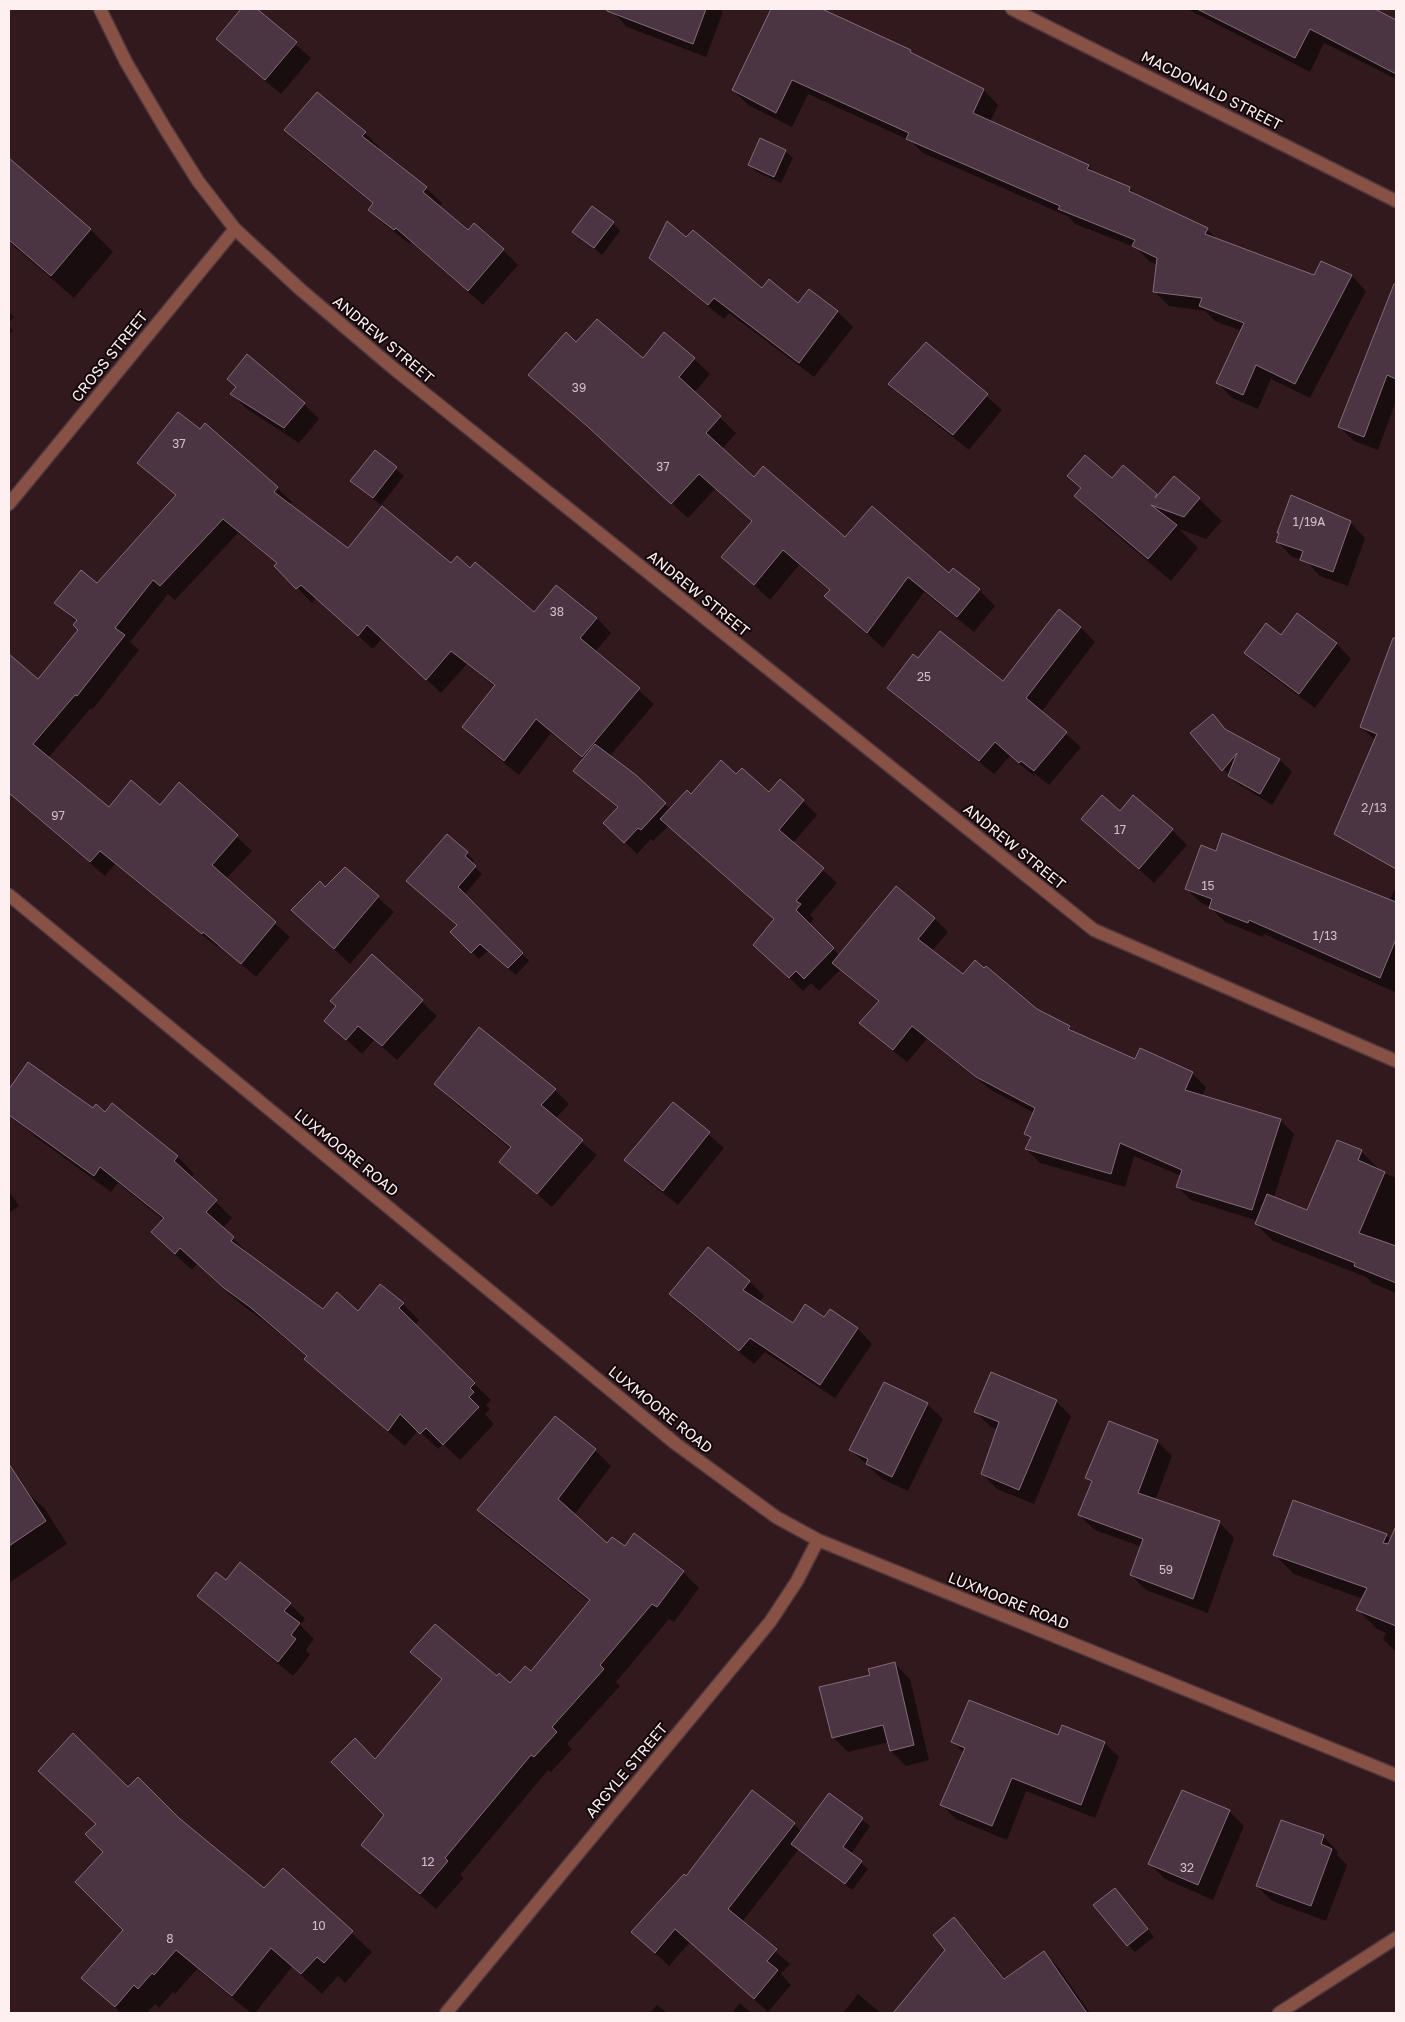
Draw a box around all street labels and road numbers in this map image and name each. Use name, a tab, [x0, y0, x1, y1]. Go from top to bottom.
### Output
street label: MACDONALD STREET	[1139, 47, 1285, 133]
street label: ANDREW STREET	[330, 292, 438, 386]
street label: CROSS STREET	[67, 307, 151, 405]
street label: ANDREW STREET	[644, 546, 754, 640]
street label: ANDREW STREET	[960, 799, 1070, 893]
street label: LUXMOORE ROAD	[291, 1105, 403, 1199]
street label: LUXMOORE ROAD	[605, 1362, 717, 1456]
street label: LUXMOORE ROAD	[946, 1568, 1072, 1632]
street label: ARGYLE STREET	[581, 1719, 671, 1821]

